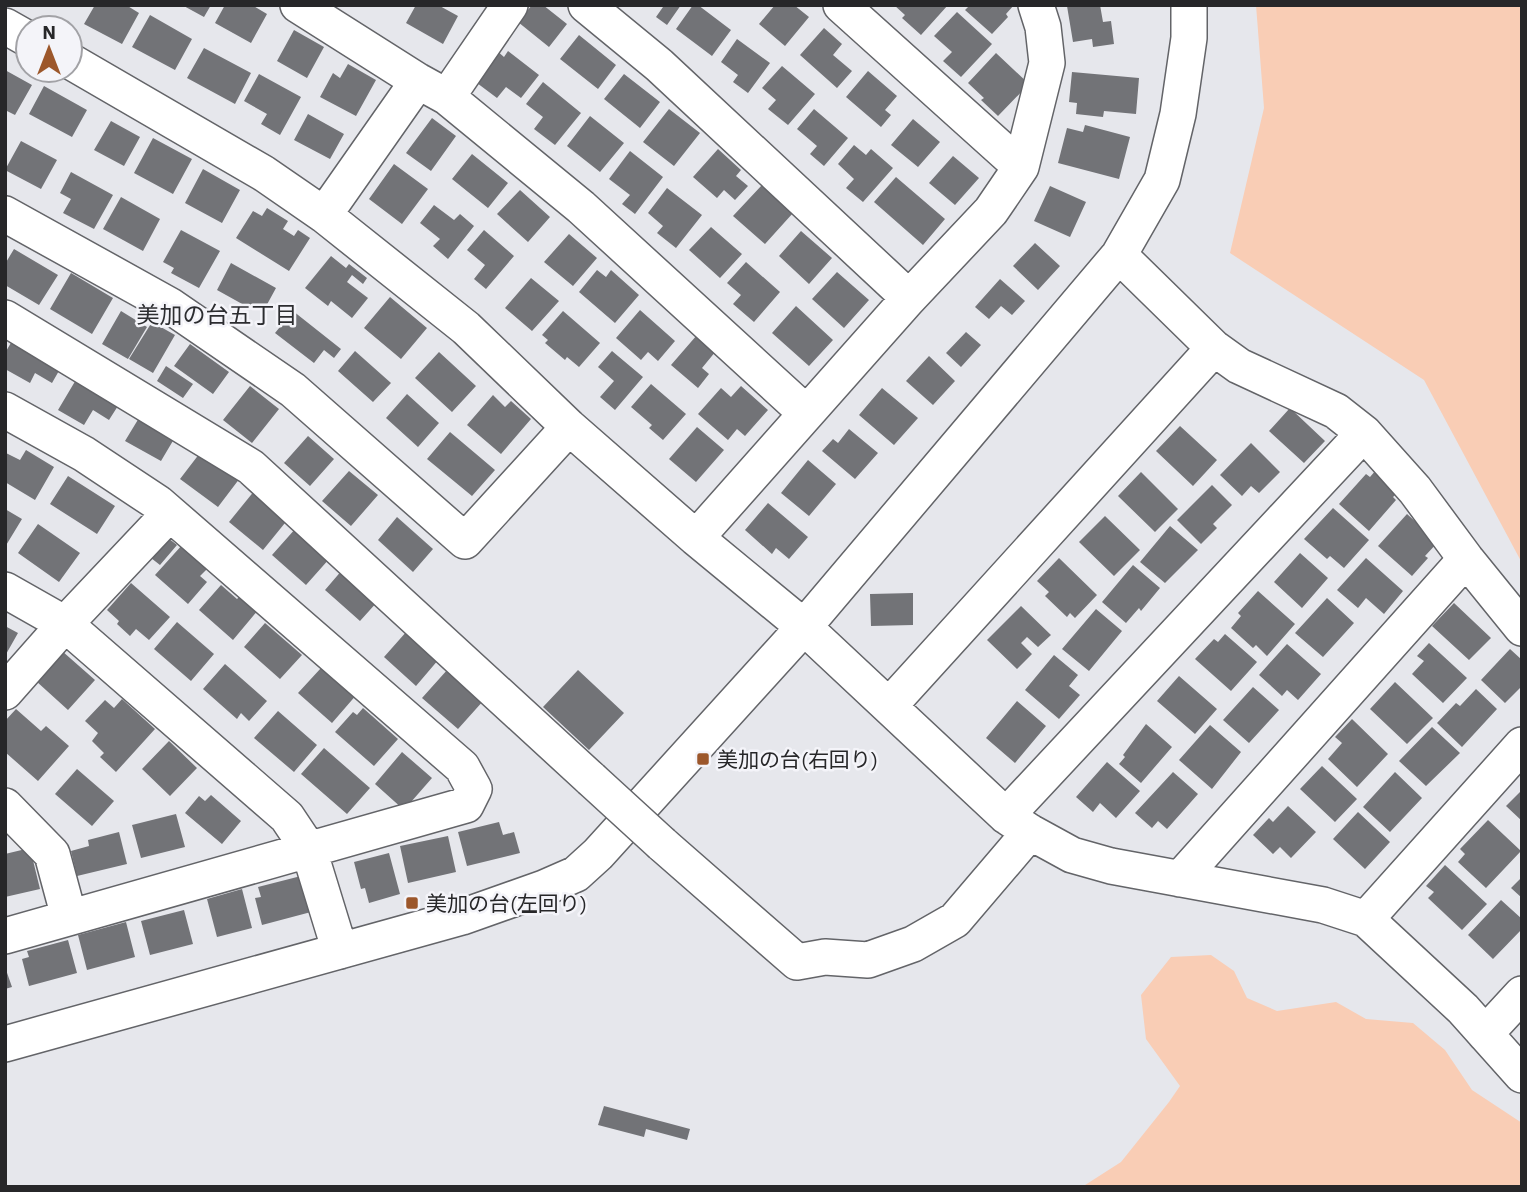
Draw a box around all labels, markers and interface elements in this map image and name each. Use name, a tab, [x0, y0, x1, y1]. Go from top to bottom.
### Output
north arrow	[14, 14, 84, 84]
text: N	[42, 20, 56, 44]
district label: 美加の台五丁目	[137, 299, 298, 329]
place label: 美加の台(右回り)	[717, 745, 878, 773]
marker: 美加の台(右回り)	[695, 751, 711, 767]
place label: 美加の台(左回り)	[426, 889, 587, 917]
marker: 美加の台(左回り)	[404, 895, 420, 911]

